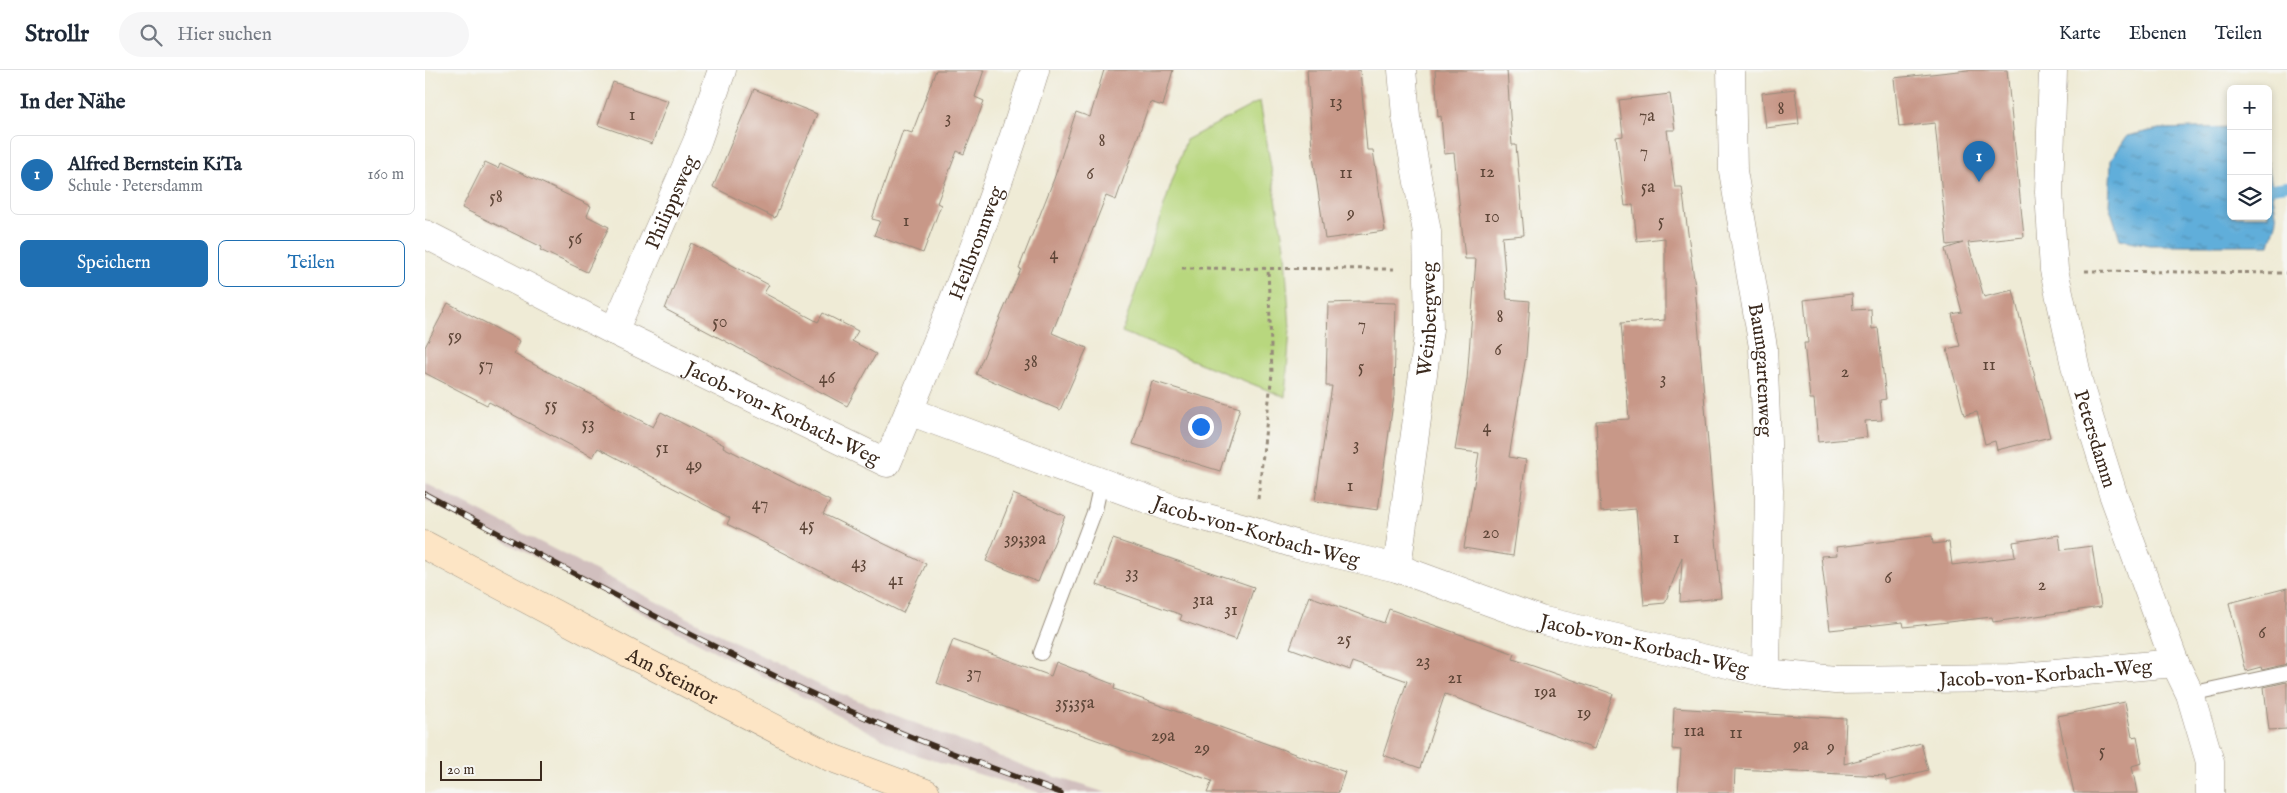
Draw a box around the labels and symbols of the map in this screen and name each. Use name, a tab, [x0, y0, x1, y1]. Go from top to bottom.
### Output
house number: 13	[1329, 91, 1343, 114]
house number: 8	[1777, 98, 1785, 121]
house number: 1	[629, 104, 635, 127]
house number: 7a	[1639, 105, 1655, 128]
house number: 3	[945, 107, 951, 130]
house number: 8	[1098, 130, 1106, 153]
house number: 7	[1640, 141, 1648, 164]
pin: 1	[1963, 141, 1995, 182]
street label: Philippsweg	[640, 151, 704, 253]
house number: 12	[1479, 161, 1495, 184]
house number: 11	[1339, 162, 1353, 185]
house number: 6	[1086, 163, 1094, 186]
house number: 5a	[1641, 176, 1655, 199]
street label: Heilbronnweg	[944, 182, 1010, 304]
house number: 58	[489, 186, 503, 209]
house number: 9	[1346, 202, 1355, 225]
house number: 10	[1484, 206, 1500, 229]
house number: 1	[903, 210, 909, 233]
house number: 5	[1658, 210, 1665, 233]
house number: 56	[568, 228, 582, 251]
house number: 4	[1050, 243, 1059, 266]
street label: Weinbergweg	[1412, 260, 1443, 378]
street label: Baumgartenweg	[1742, 301, 1778, 438]
house number: 8	[1496, 306, 1504, 329]
house number: 50	[712, 311, 728, 334]
house number: 7	[1358, 314, 1366, 337]
house number: 59	[448, 325, 462, 348]
house number: 6	[1494, 339, 1502, 362]
house number: 38	[1024, 351, 1038, 374]
house number: 57	[479, 354, 493, 377]
house number: 11	[1982, 354, 1996, 377]
street label: Jacob-von-Korbach-Weg	[679, 355, 885, 472]
house number: 5	[1358, 356, 1365, 379]
house number: 2	[1841, 361, 1849, 384]
house number: 46	[819, 367, 836, 390]
house number: 3	[1660, 368, 1666, 391]
street label: Petersdamm	[2067, 387, 2121, 491]
house number: 55	[544, 394, 558, 417]
house number: 53	[581, 413, 595, 436]
your location	[1188, 414, 1214, 440]
house number: 4	[1483, 416, 1492, 439]
house number: 3	[1353, 434, 1359, 457]
house number: 51	[655, 437, 669, 460]
house number: 49	[686, 454, 702, 477]
house number: 1	[1347, 475, 1353, 498]
street label: Jacob-von-Korbach-Weg	[1147, 491, 1363, 573]
house number: 47	[752, 493, 768, 516]
house number: 45	[799, 514, 815, 537]
house number: 20	[1482, 522, 1500, 545]
house number: 1	[1673, 527, 1679, 550]
house number: 39;39a	[1004, 528, 1046, 551]
house number: 43	[851, 552, 867, 575]
house number: 33	[1125, 562, 1139, 585]
house number: 6	[1884, 567, 1892, 590]
house number: 41	[888, 569, 904, 592]
house number: 2	[2038, 574, 2046, 597]
house number: 31a	[1192, 589, 1214, 612]
house number: 31	[1224, 599, 1238, 622]
street label: Jacob-von-Korbach-Weg	[1535, 609, 1752, 683]
house number: 6	[2258, 622, 2266, 645]
house number: 25	[1337, 628, 1352, 651]
street label: Am Steintor	[621, 643, 723, 712]
house number: 23	[1415, 650, 1431, 673]
street label: Jacob-von-Korbach-Weg	[1937, 654, 2154, 693]
house number: 37	[966, 662, 982, 685]
house number: 21	[1447, 667, 1463, 690]
house number: 19a	[1534, 681, 1556, 704]
house number: 35;35a	[1055, 692, 1095, 715]
house number: 19	[1577, 702, 1591, 725]
house number: 11a	[1683, 720, 1705, 743]
house number: 11	[1729, 722, 1743, 745]
house number: 29a	[1151, 725, 1175, 748]
house number: 9a	[1792, 734, 1809, 757]
house number: 9	[1826, 736, 1835, 759]
house number: 29	[1194, 737, 1210, 760]
house number: 5	[2099, 740, 2106, 763]
scale bar	[440, 758, 543, 781]

